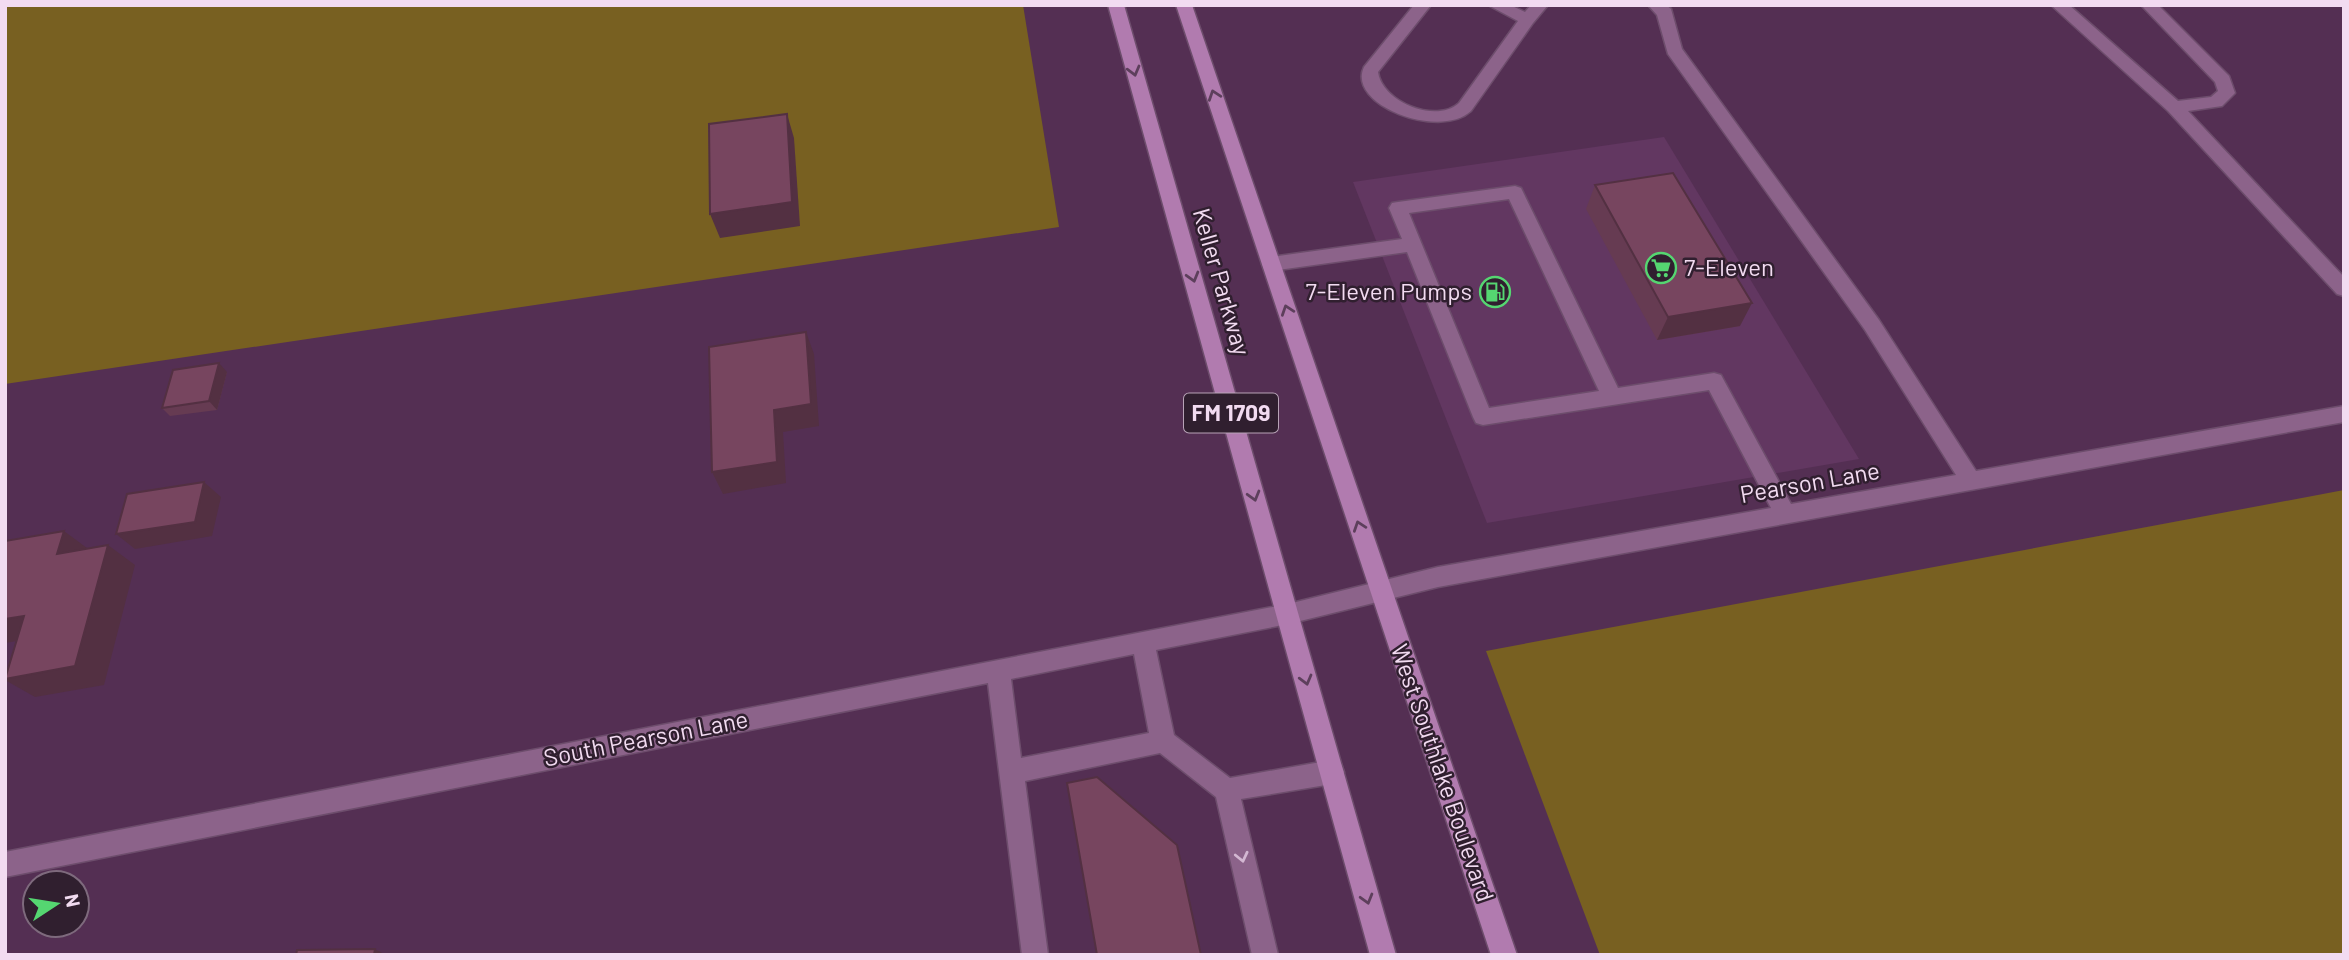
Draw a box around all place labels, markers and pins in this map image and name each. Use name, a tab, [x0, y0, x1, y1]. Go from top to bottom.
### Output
supermarket icon: 7-Eleven	[1644, 251, 1678, 285]
place label: 7-Eleven	[1684, 252, 1774, 281]
fuel station icon: 7-Eleven Pumps	[1478, 275, 1512, 309]
place label: 7-Eleven Pumps	[1305, 276, 1472, 305]

